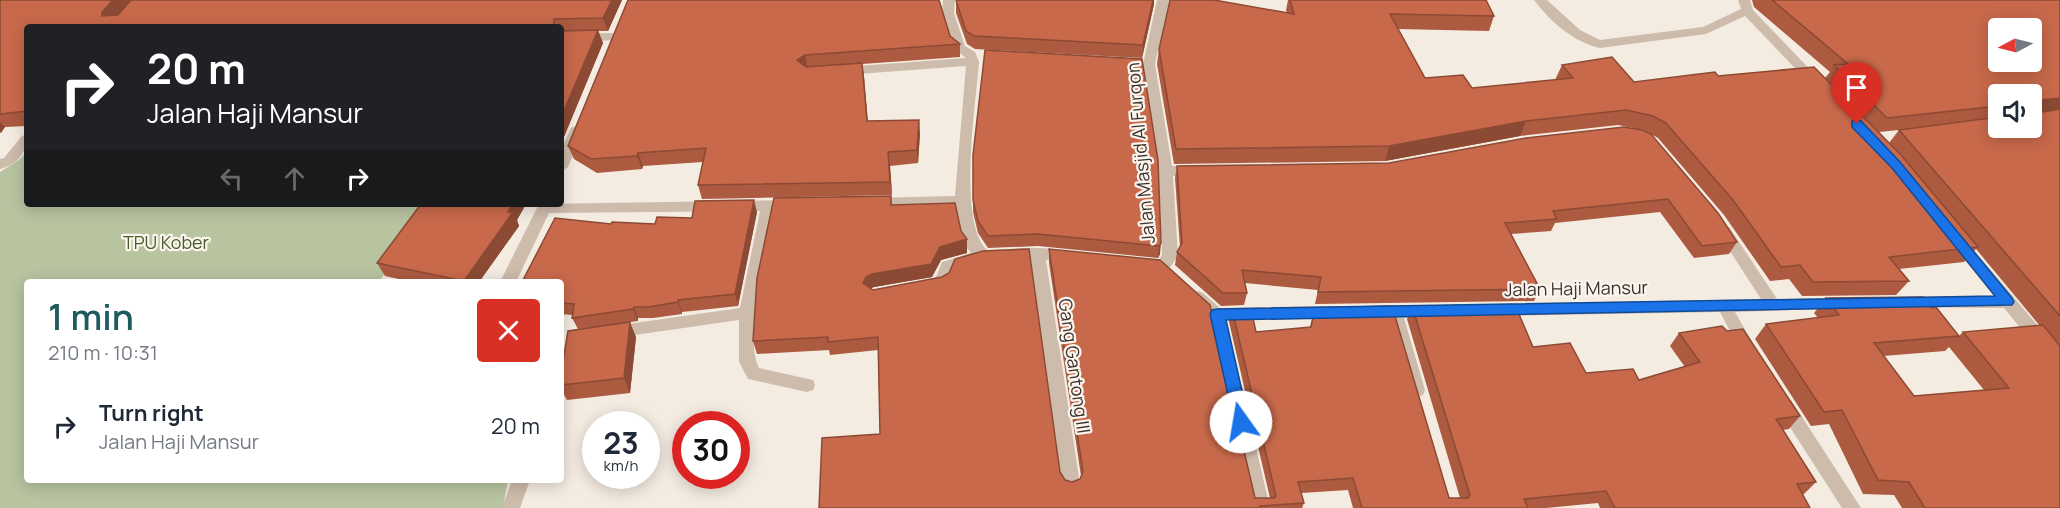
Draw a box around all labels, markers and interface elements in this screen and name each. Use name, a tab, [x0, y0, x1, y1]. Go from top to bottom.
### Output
north arrow	[1988, 18, 2042, 72]
map controls	[1988, 18, 2042, 138]
text: 20 m	[147, 39, 246, 97]
icon: right	[48, 48, 126, 126]
street label: Jalan Masjid Al Furqon	[1120, 61, 1160, 245]
pin	[1831, 62, 1882, 124]
icon: arrive	[1840, 71, 1873, 104]
button: sound	[1988, 84, 2042, 138]
text: Jalan Haji Mansur	[147, 94, 363, 131]
icon: left	[215, 162, 248, 195]
icon: ahead	[278, 162, 311, 195]
icon: right	[341, 162, 374, 195]
park label: TPU Kober	[123, 230, 210, 254]
street label: Jalan Haji Mansur	[1504, 275, 1649, 301]
text: 1 min	[48, 292, 134, 341]
street label: Gang Gantong III	[1054, 297, 1096, 435]
button: close	[477, 299, 540, 362]
text: 210 m · 10:31	[48, 339, 158, 366]
position arrow	[1209, 390, 1273, 454]
text: Turn right	[99, 398, 204, 428]
icon: right	[48, 410, 81, 443]
text: 20 m	[491, 411, 540, 441]
speed limit sign: 30	[672, 411, 750, 489]
text: 23	[603, 422, 639, 463]
text: Jalan Haji Mansur	[99, 428, 259, 455]
text: km/h	[604, 455, 638, 476]

